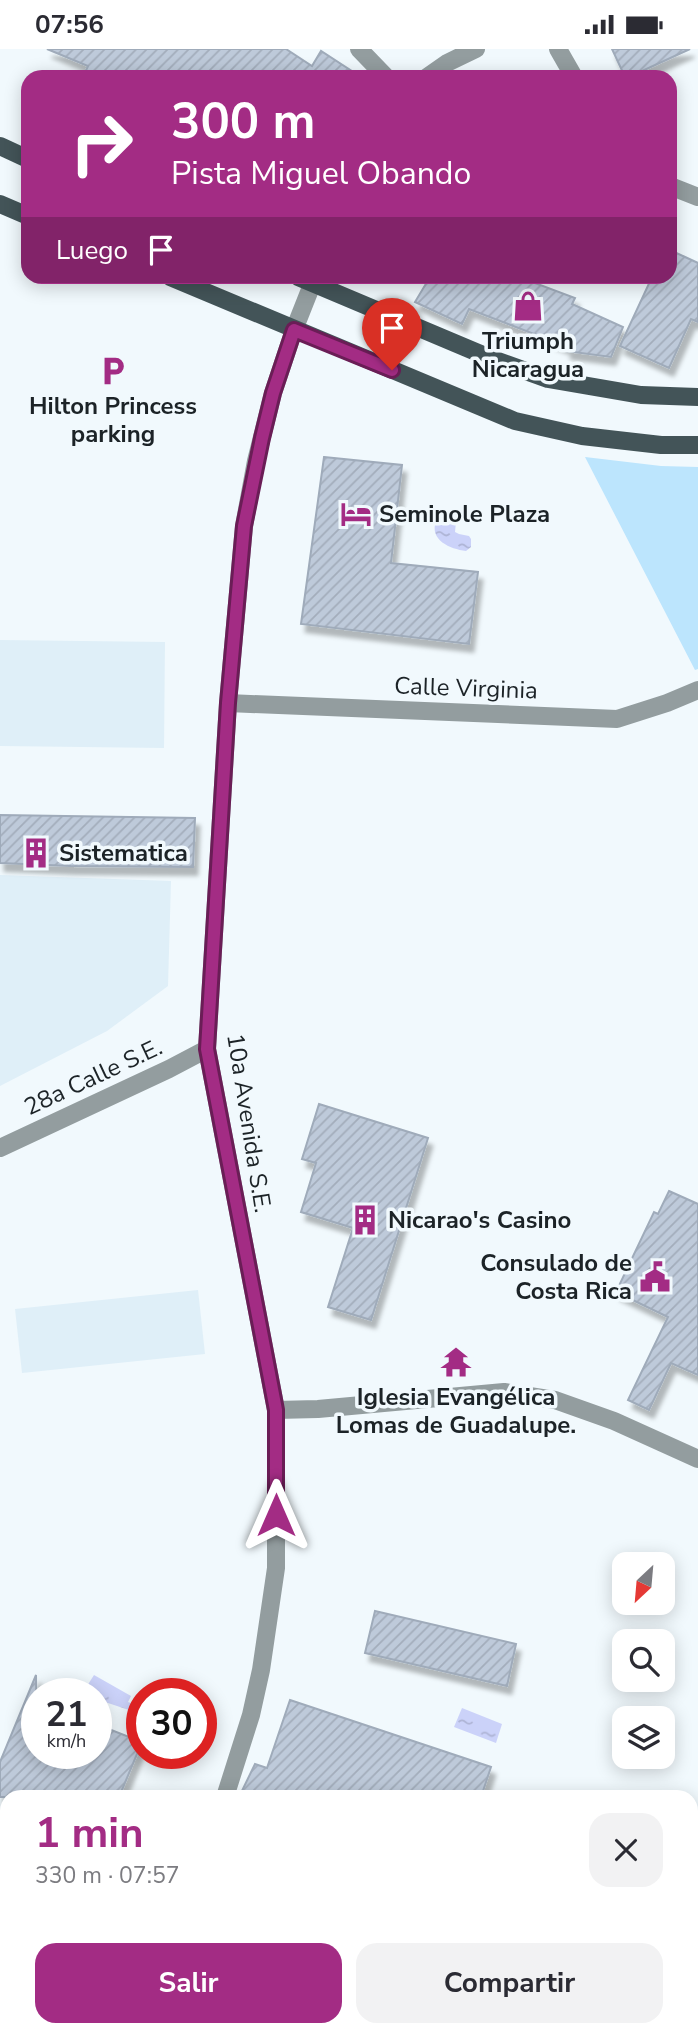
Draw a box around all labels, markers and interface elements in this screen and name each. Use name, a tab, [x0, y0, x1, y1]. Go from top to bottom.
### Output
text: 07:56	[35, 7, 104, 42]
text: 300 m	[171, 88, 315, 155]
icon: right	[56, 98, 147, 189]
text: Pista Miguel Obando	[171, 152, 471, 195]
icon: arrive	[142, 231, 180, 269]
text: Luego	[56, 233, 128, 268]
shop icon: Triumph Nicaragua	[511, 289, 545, 323]
pin	[362, 298, 422, 370]
icon: arrive	[373, 309, 411, 347]
place label: Triumph Nicaragua	[472, 325, 584, 385]
parking icon: Hilton Princess parking	[96, 354, 130, 388]
place label: Hilton Princess parking	[29, 390, 197, 450]
hotel icon: Seminole Plaza	[339, 497, 373, 531]
place label: Seminole Plaza	[379, 498, 550, 530]
street label: Calle Virginia	[394, 670, 538, 706]
building icon: Sistematica	[19, 836, 53, 870]
place label: Sistematica	[59, 837, 188, 869]
street label: 28a Calle S.E.	[19, 1031, 167, 1123]
street label: 10a Avenida S.E.	[219, 1031, 279, 1215]
building icon: Nicarao's Casino	[348, 1203, 382, 1237]
place label: Nicarao's Casino	[388, 1204, 571, 1236]
place label: Consulado de Costa Rica	[480, 1247, 632, 1307]
public building icon: Consulado de Costa Rica	[638, 1260, 672, 1294]
temple icon: Iglesia Evangélica Lomas de Guadalupe.	[439, 1345, 473, 1379]
place label: Iglesia Evangélica Lomas de Guadalupe.	[336, 1381, 576, 1441]
position arrow	[239, 1478, 313, 1552]
north arrow	[612, 1552, 676, 1615]
map controls	[612, 1552, 675, 1769]
button: search	[612, 1629, 675, 1692]
speed limit sign: 30	[126, 1678, 217, 1769]
text: 21	[45, 1691, 88, 1738]
button: layers	[612, 1706, 675, 1769]
text: km/h	[47, 1729, 86, 1753]
text: 1 min	[35, 1805, 144, 1862]
button: close	[589, 1813, 663, 1887]
text: 330 m · 07:57	[35, 1860, 180, 1891]
button: Salir	[35, 1943, 342, 2023]
button: Compartir	[356, 1943, 663, 2023]

